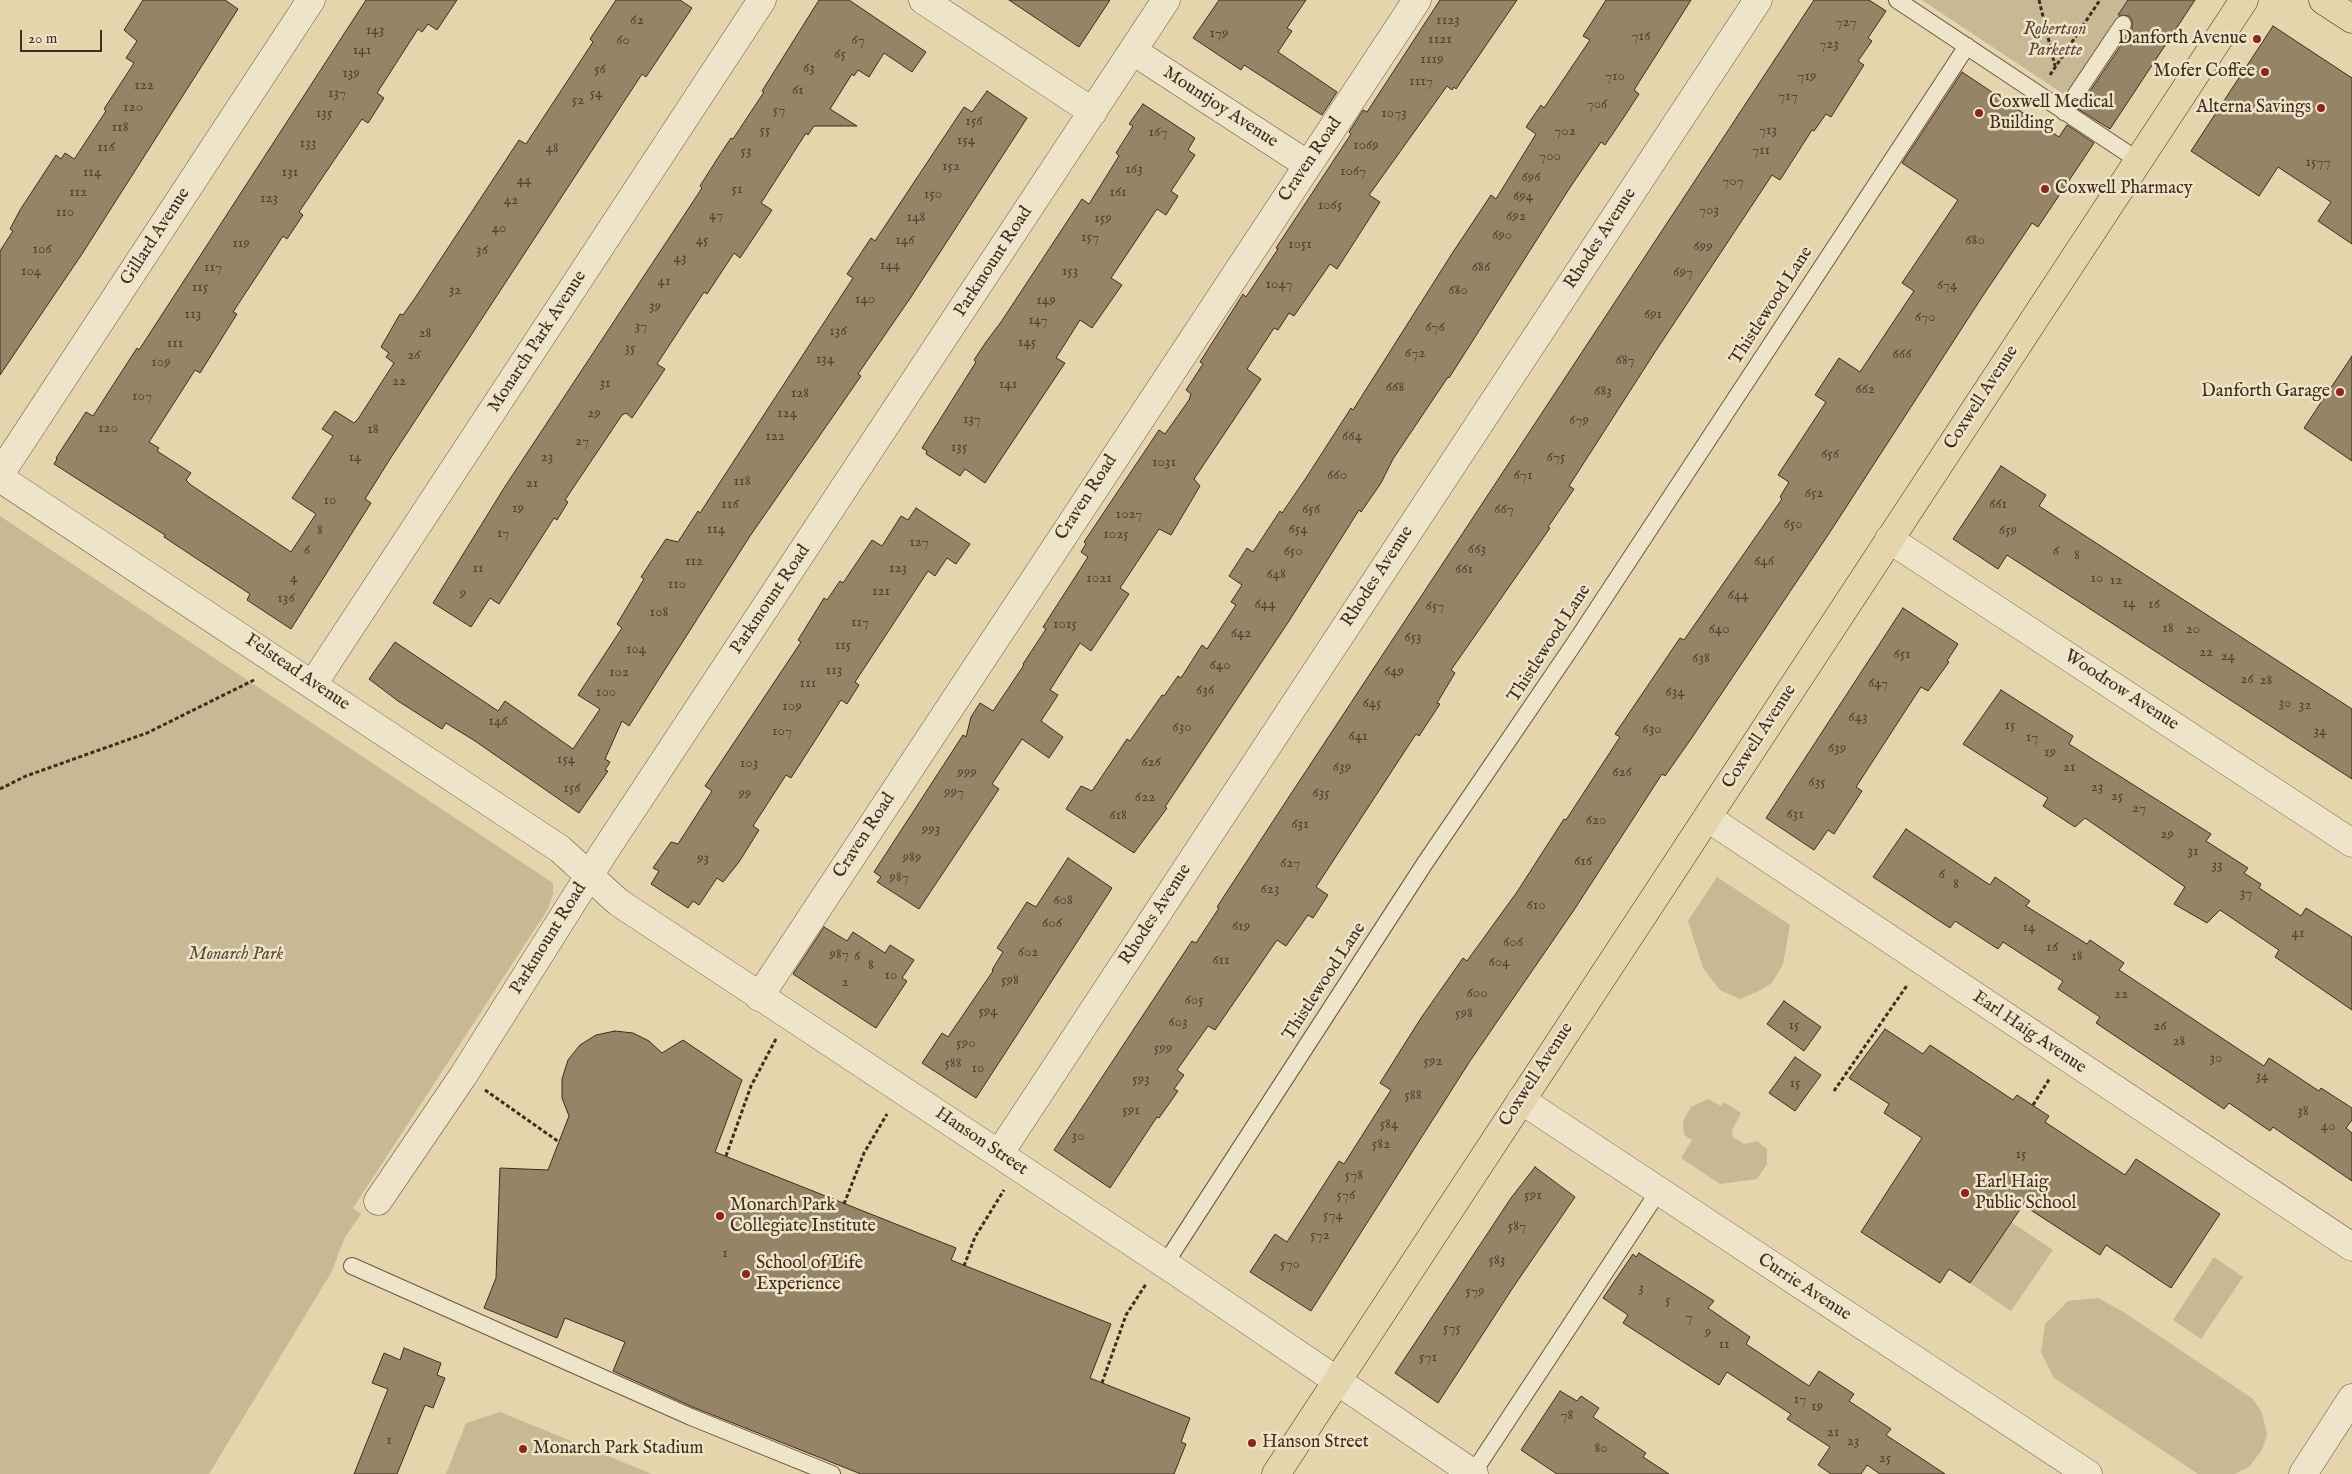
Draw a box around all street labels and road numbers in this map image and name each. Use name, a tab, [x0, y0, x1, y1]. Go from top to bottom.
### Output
street label: Mountjoy Avenue	[1158, 63, 1282, 153]
street label: Craven Road	[1275, 114, 1347, 206]
street label: Gillard Avenue	[116, 184, 196, 290]
street label: Rhodes Avenue	[1560, 185, 1642, 293]
street label: Parkmount Road	[950, 203, 1038, 321]
street label: Thistlewood Lane	[1726, 243, 1818, 369]
street label: Monarch Park Avenue	[484, 267, 592, 417]
street label: Coxwell Avenue	[1940, 342, 2024, 454]
street label: Craven Road	[1051, 451, 1123, 545]
street label: Rhodes Avenue	[1337, 523, 1419, 631]
street label: Parkmount Road	[726, 541, 816, 659]
street label: Thistlewood Lane	[1504, 581, 1596, 707]
street label: Felstead Avenue	[241, 630, 353, 716]
street label: Woodrow Avenue	[2060, 646, 2182, 736]
street label: Coxwell Avenue	[1718, 681, 1802, 793]
street label: Craven Road	[829, 789, 901, 883]
street label: Rhodes Avenue	[1115, 861, 1197, 969]
street label: Parkmount Road	[506, 879, 592, 999]
street label: Thistlewood Lane	[1279, 919, 1371, 1045]
street label: Earl Haig Avenue	[1968, 987, 2090, 1079]
street label: Coxwell Avenue	[1495, 1019, 1579, 1131]
street label: Hanson Street	[931, 1103, 1031, 1181]
street label: Currie Avenue	[1753, 1250, 1855, 1326]

